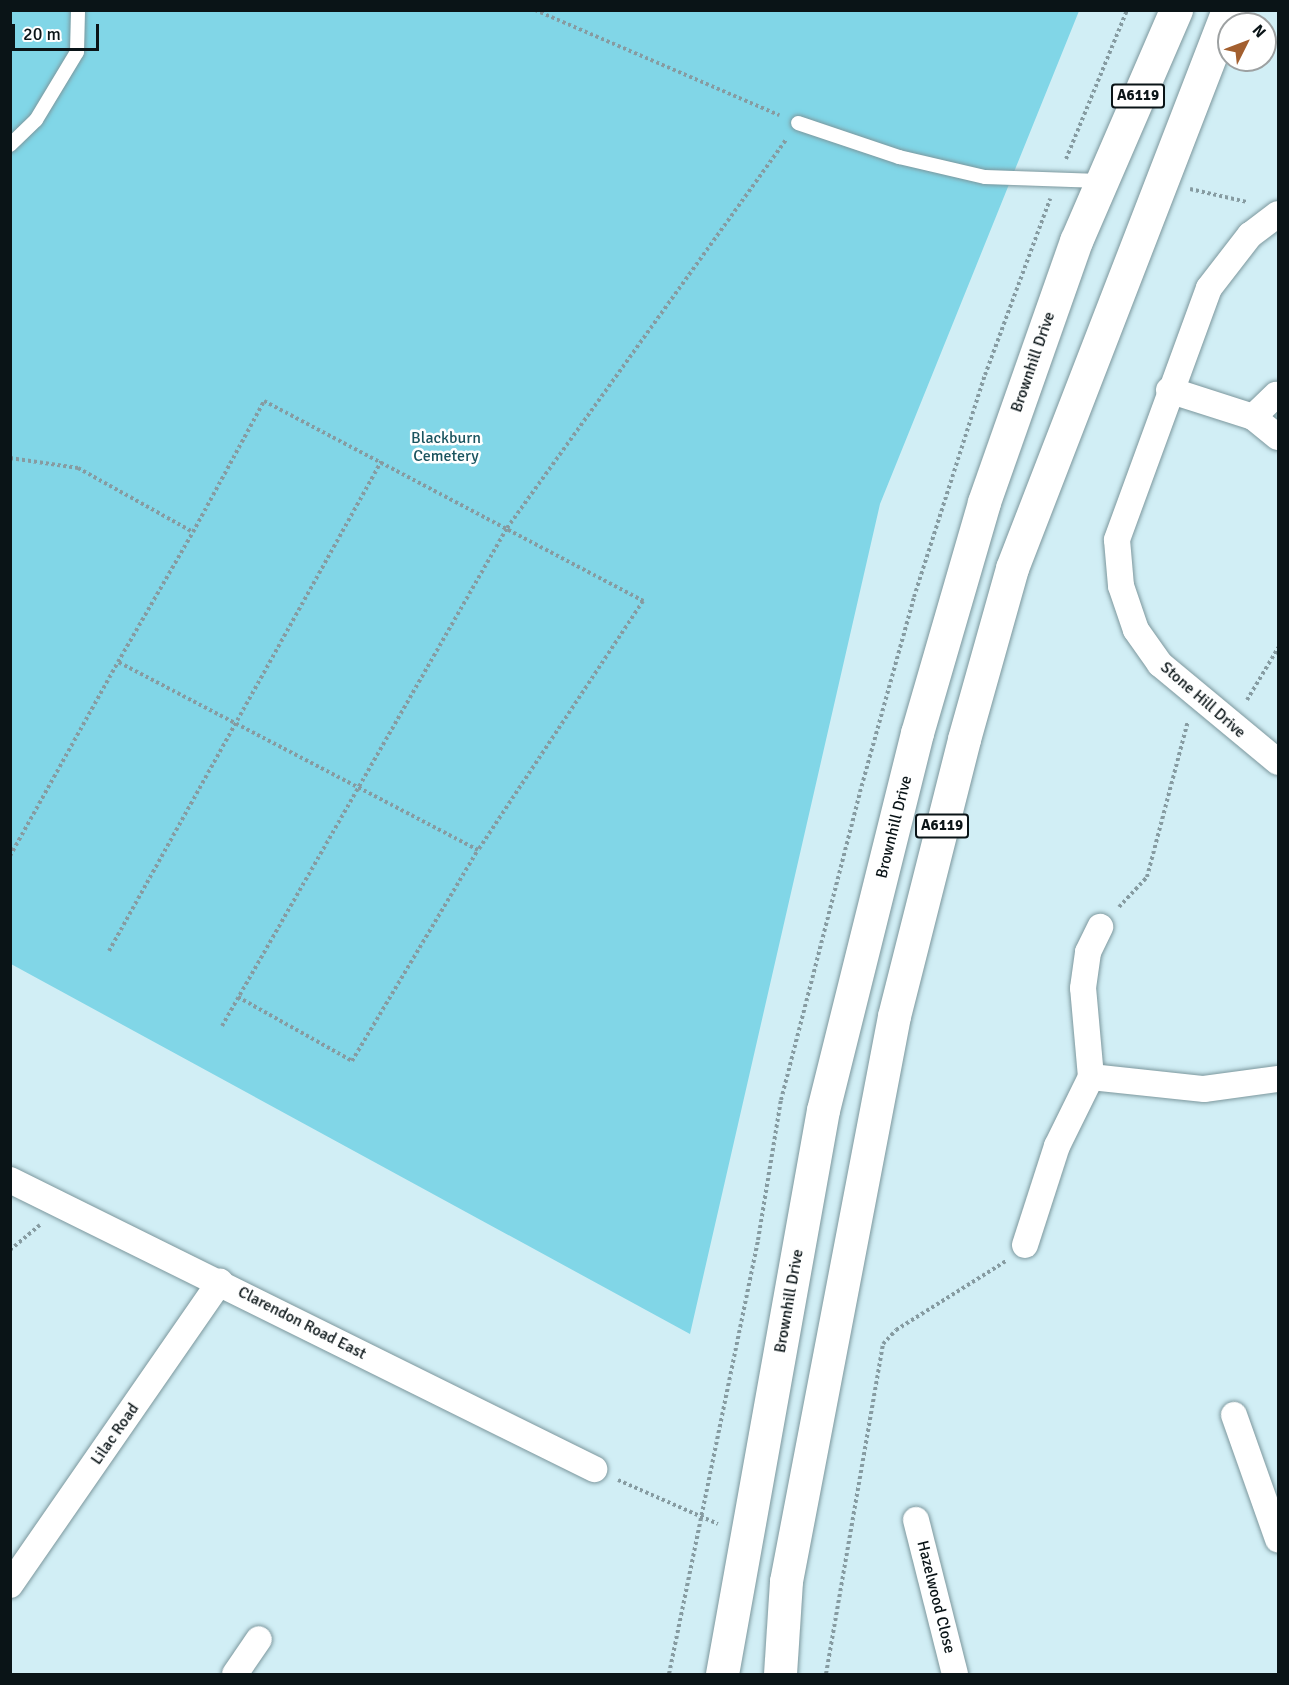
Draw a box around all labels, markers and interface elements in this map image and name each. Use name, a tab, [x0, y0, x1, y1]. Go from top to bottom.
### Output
scale bar	[15, 12, 102, 50]
north arrow	[1217, 12, 1277, 72]
text: N	[1248, 20, 1270, 42]
text: 20 m	[23, 23, 61, 45]
road number: A6119	[1111, 84, 1165, 108]
street label: Brownhill Drive	[1007, 309, 1059, 415]
park label: Blackburn Cemetery	[411, 428, 481, 466]
street label: Stone Hill Drive	[1156, 658, 1250, 742]
street label: Brownhill Drive	[872, 774, 916, 880]
road number: A6119	[915, 814, 969, 838]
street label: Brownhill Drive	[770, 1248, 808, 1354]
street label: Clarendon Road East	[235, 1282, 369, 1364]
street label: Lilac Road	[87, 1400, 143, 1468]
street label: Hazelwood Close	[913, 1538, 959, 1656]

